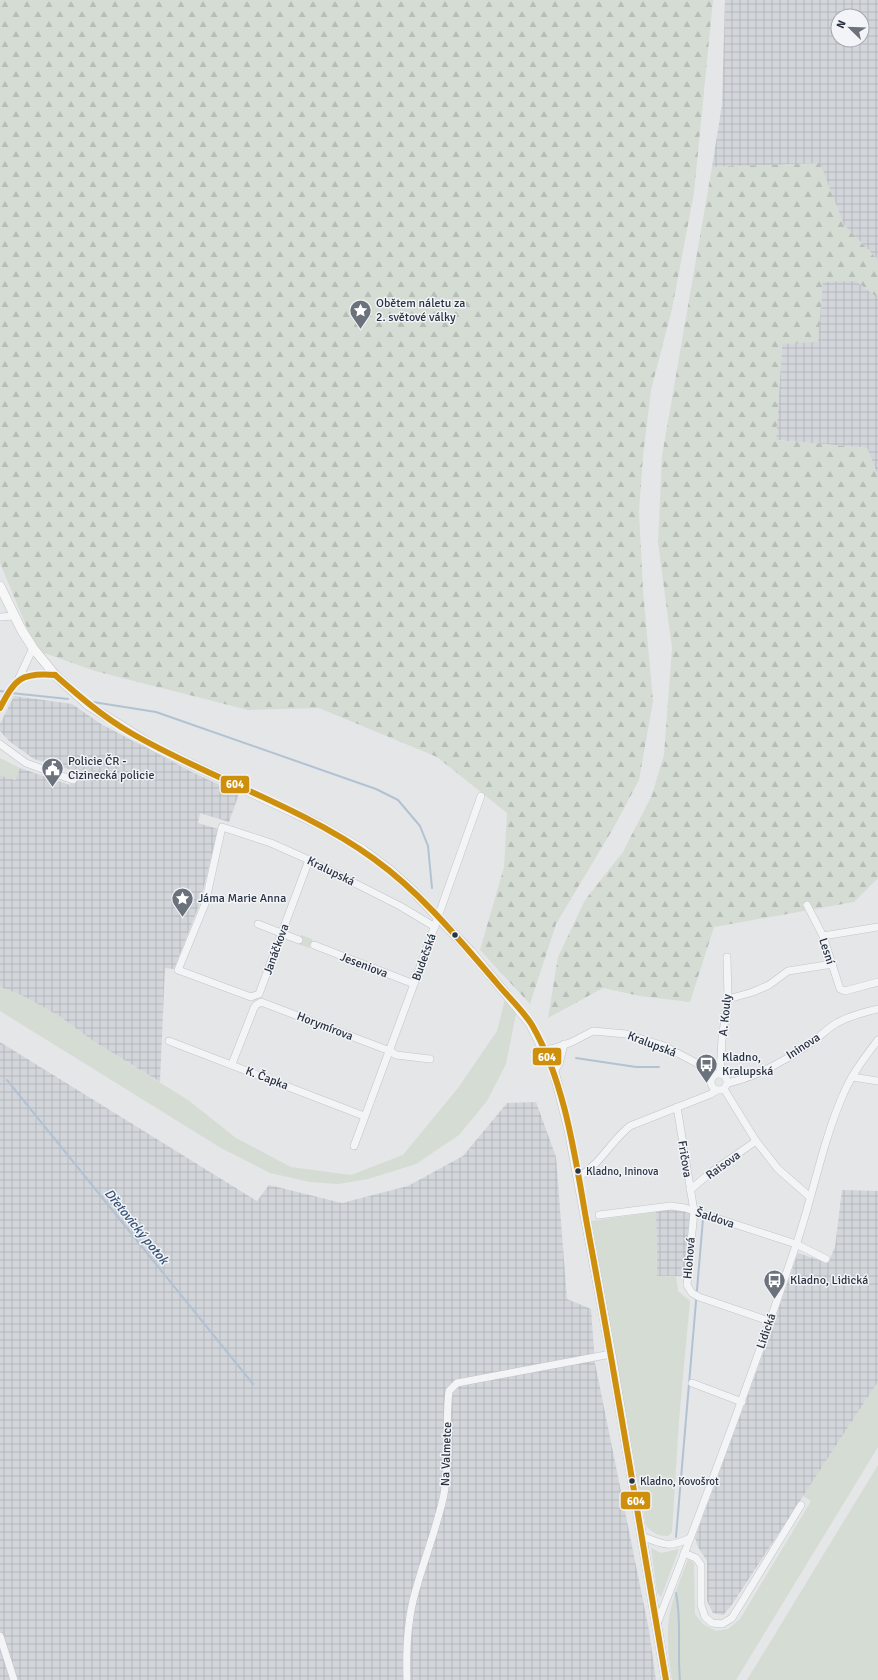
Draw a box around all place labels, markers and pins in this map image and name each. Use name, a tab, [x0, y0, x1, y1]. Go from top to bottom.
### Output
place label: Obětem náletu za 2. světové války	[376, 296, 465, 325]
place icon: Obětem náletu za 2. světové války	[348, 297, 374, 330]
place label: Policie ČR - Cizinecká policie	[68, 754, 154, 783]
public building icon: Policie ČR - Cizinecká policie	[39, 755, 65, 788]
place icon: Jáma Marie Anna	[170, 885, 196, 918]
place label: Jáma Marie Anna	[198, 891, 286, 906]
unlabelled marker	[450, 930, 460, 940]
place label: Kladno, Kralupská	[722, 1050, 773, 1079]
bus stop icon: Kladno, Kralupská	[693, 1051, 719, 1084]
place label: Kladno, Ininova	[586, 1165, 659, 1178]
marker: Kladno, Ininova	[573, 1166, 583, 1176]
bus stop icon: Kladno, Lidická	[761, 1267, 787, 1300]
place label: Kladno, Lidická	[790, 1273, 868, 1288]
place label: Kladno, Kovošrot	[640, 1475, 719, 1488]
marker: Kladno, Kovošrot	[627, 1476, 637, 1486]

